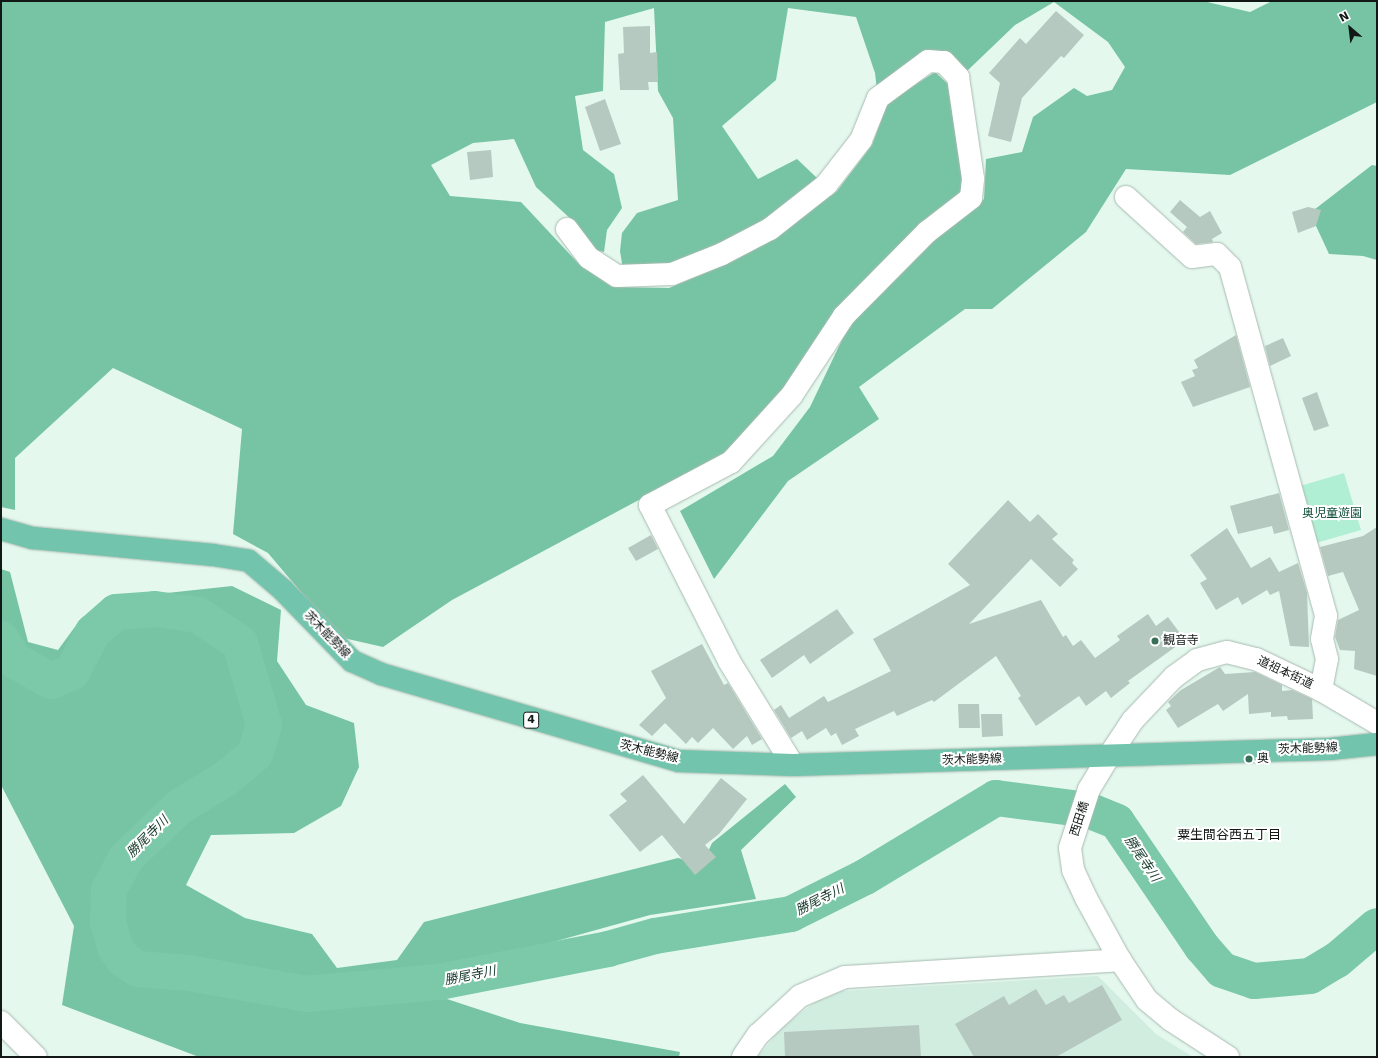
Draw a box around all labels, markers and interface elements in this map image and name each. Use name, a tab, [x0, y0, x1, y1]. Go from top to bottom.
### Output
north arrow	[1330, 8, 1370, 48]
text: N	[1337, 9, 1351, 25]
park label: 奥児童遊園	[1302, 507, 1362, 521]
street label: 茨木能勢線	[301, 608, 353, 662]
place label: 観音寺	[1163, 634, 1199, 648]
marker: 観音寺	[1150, 636, 1160, 646]
street label: 道祖本街道	[1255, 654, 1315, 692]
road number: 4	[523, 711, 539, 729]
street label: 茨木能勢線	[618, 738, 680, 766]
street label: 茨木能勢線	[1278, 741, 1338, 757]
street label: 茨木能勢線	[942, 752, 1002, 768]
place label: 奥	[1257, 752, 1269, 766]
marker: 奥	[1244, 754, 1254, 764]
street label: 西田橋	[1068, 800, 1092, 838]
water label: 勝尾寺川	[124, 813, 172, 861]
district label: 粟生間谷西五丁目	[1177, 827, 1281, 843]
water label: 勝尾寺川	[1121, 833, 1163, 885]
water label: 勝尾寺川	[793, 881, 847, 919]
water label: 勝尾寺川	[443, 963, 497, 989]

